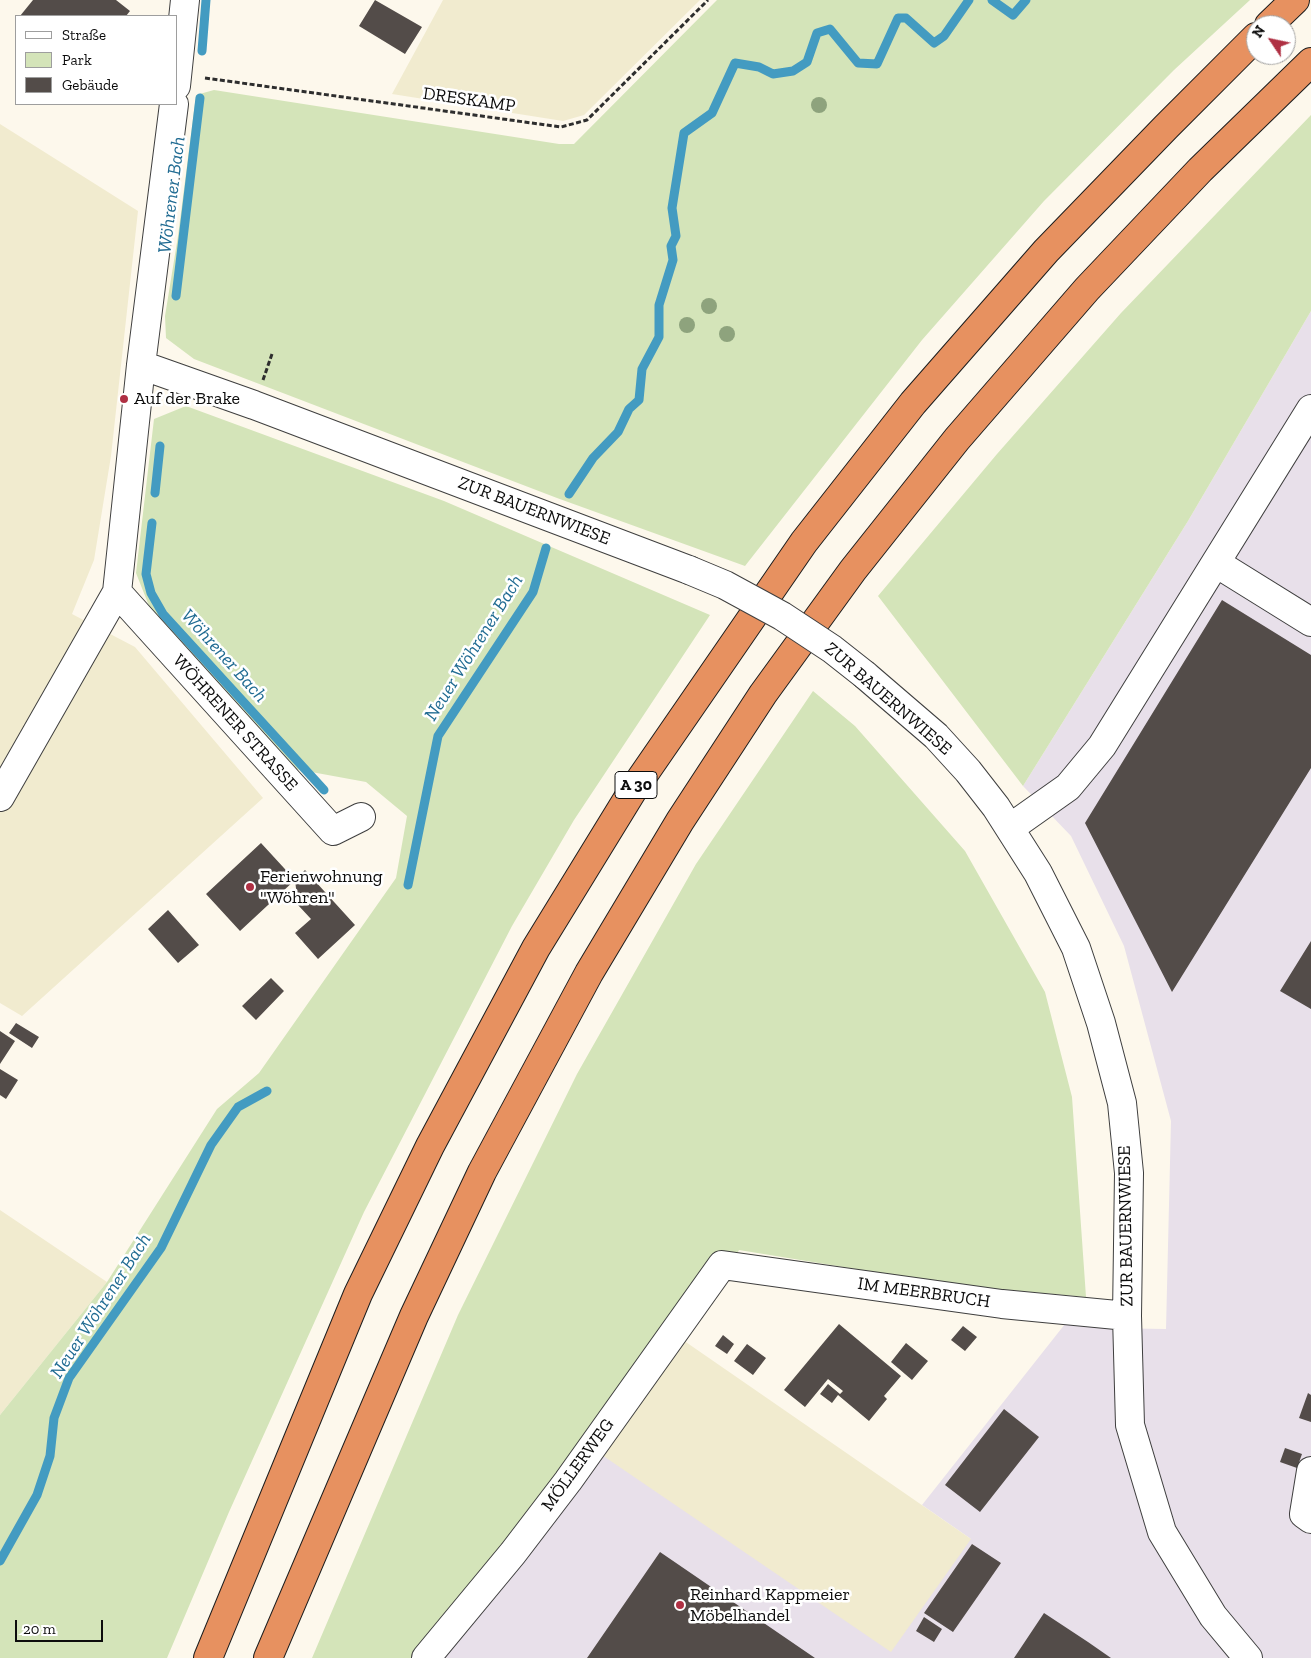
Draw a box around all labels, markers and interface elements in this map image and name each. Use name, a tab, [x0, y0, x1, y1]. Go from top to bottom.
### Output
legend	[15, 15, 178, 105]
north arrow	[1246, 15, 1296, 65]
text: N	[1249, 23, 1269, 41]
text: Straße	[62, 26, 106, 44]
text: Park	[62, 51, 92, 69]
text: Gebäude	[62, 76, 118, 94]
street label: DRESKAMP	[421, 83, 517, 117]
water label: Wöhrener Bach	[154, 135, 190, 255]
place label: Auf der Brake	[134, 388, 240, 410]
marker: Auf der Brake	[118, 393, 130, 405]
street label: ZUR BAUERNWIESE	[455, 472, 613, 550]
water label: Neuer Wöhrener Bach	[420, 571, 528, 725]
water label: Wöhrener Bach	[176, 605, 272, 707]
street label: ZUR BAUERNWIESE	[820, 638, 956, 760]
street label: WÖHRENER STRASSE	[168, 650, 302, 796]
road number: A 30	[615, 772, 657, 798]
place label: Ferienwohnung "Wöhren"	[260, 866, 383, 909]
marker: Ferienwohnung "Wöhren"	[244, 881, 256, 893]
street label: ZUR BAUERNWIESE	[1114, 1145, 1138, 1307]
water label: Neuer Wöhrener Bach	[46, 1229, 156, 1383]
street label: IM MEERBRUCH	[856, 1273, 992, 1313]
street label: MÖLLERWEG	[537, 1414, 619, 1516]
place label: Reinhard Kappmeier Möbelhandel	[690, 1584, 850, 1626]
marker: Reinhard Kappmeier Möbelhandel	[674, 1599, 686, 1611]
scale bar	[18, 1610, 105, 1642]
text: 20 m	[23, 1620, 56, 1638]

